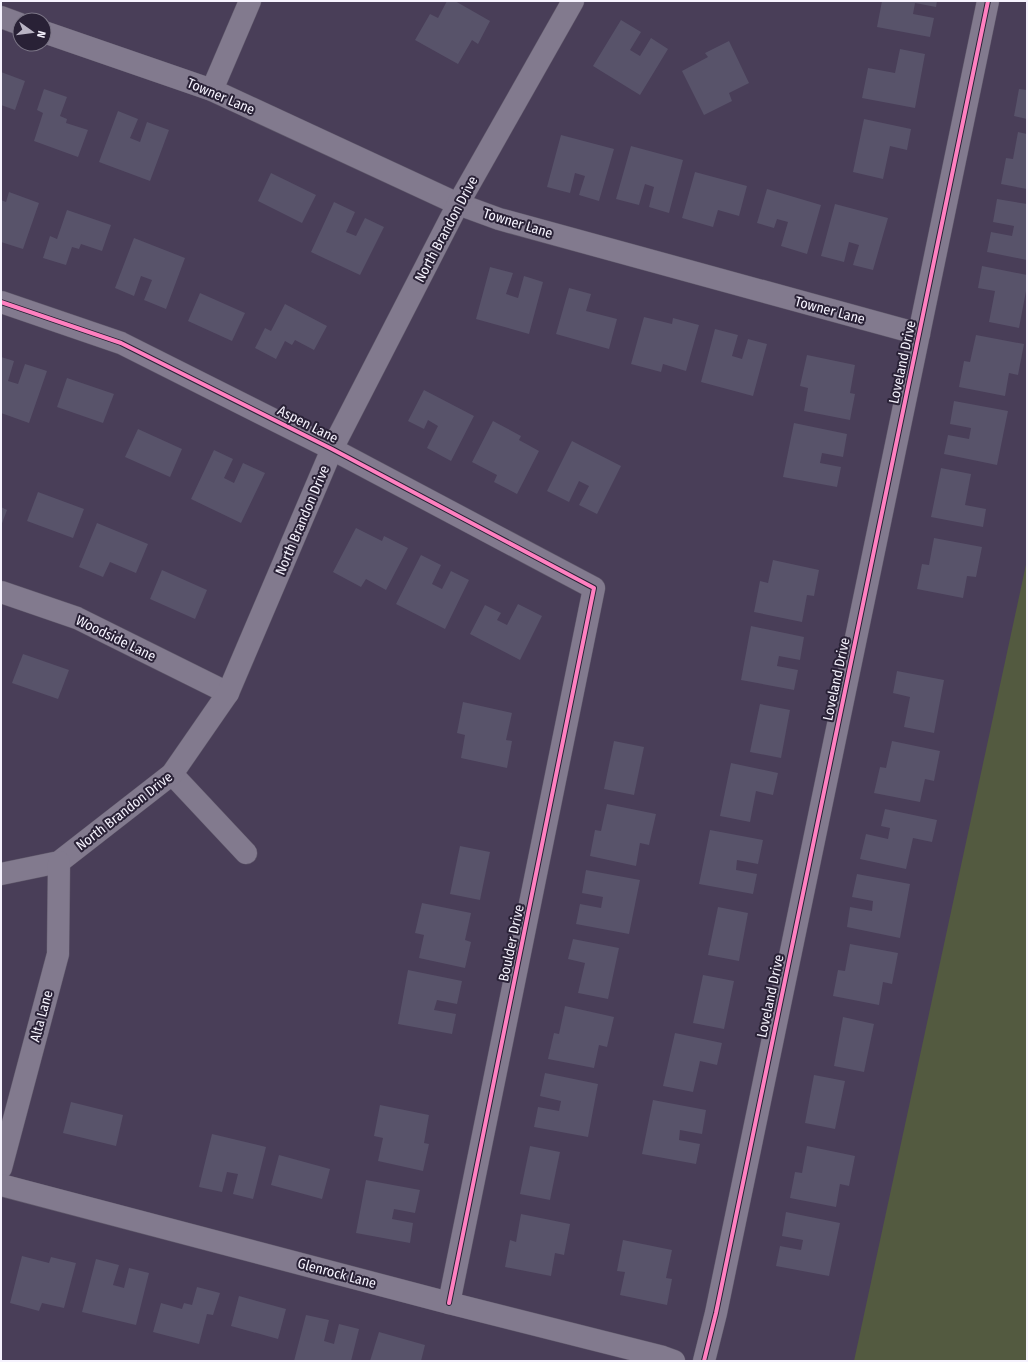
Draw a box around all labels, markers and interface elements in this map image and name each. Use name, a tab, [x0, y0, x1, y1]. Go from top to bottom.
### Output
north arrow	[12, 12, 52, 52]
text: N	[34, 30, 48, 39]
street label: Towner Lane	[184, 75, 257, 118]
street label: North Brandon Drive	[411, 173, 482, 285]
street label: Towner Lane	[481, 205, 555, 242]
street label: Towner Lane	[793, 293, 867, 328]
street label: Loveland Drive	[885, 319, 920, 405]
street label: Aspen Lane	[275, 402, 341, 447]
street label: North Brandon Drive	[272, 463, 333, 578]
street label: Woodside Lane	[73, 612, 159, 665]
street label: Loveland Drive	[819, 636, 854, 722]
street label: North Brandon Drive	[73, 768, 176, 854]
street label: Boulder Drive	[495, 903, 528, 983]
street label: Loveland Drive	[753, 953, 788, 1039]
street label: Alta Lane	[26, 988, 57, 1044]
street label: Glenrock Lane	[296, 1255, 378, 1292]

